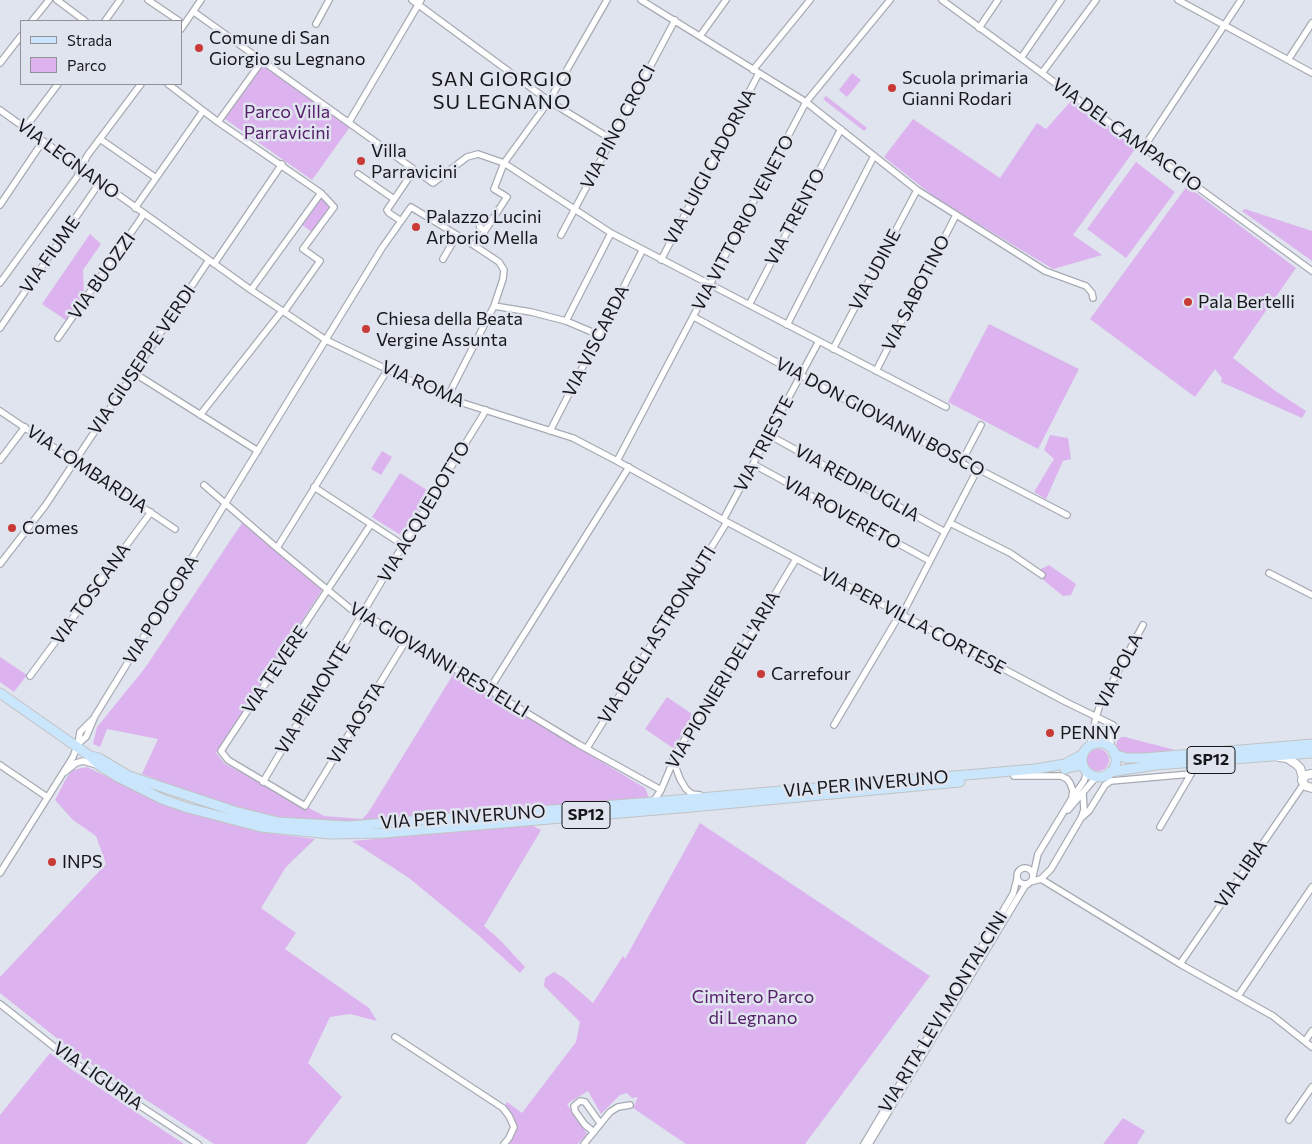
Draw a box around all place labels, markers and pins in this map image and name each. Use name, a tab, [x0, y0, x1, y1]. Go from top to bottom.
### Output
place label: Comune di San Giorgio su Legnano	[209, 27, 365, 70]
marker: Comune di San Giorgio su Legnano	[193, 42, 205, 54]
place label: Scuola primaria Gianni Rodari	[902, 67, 1029, 110]
marker: Scuola primaria Gianni Rodari	[886, 82, 898, 94]
place label: Villa Parravicini	[371, 140, 457, 182]
marker: Villa Parravicini	[355, 155, 367, 167]
place label: Palazzo Lucini Arborio Mella	[426, 206, 542, 248]
marker: Palazzo Lucini Arborio Mella	[410, 221, 422, 233]
place label: Pala Bertelli	[1198, 291, 1295, 313]
marker: Pala Bertelli	[1182, 296, 1194, 308]
place label: Chiesa della Beata Vergine Assunta	[376, 308, 523, 350]
marker: Chiesa della Beata Vergine Assunta	[360, 323, 372, 335]
place label: Comes	[22, 517, 78, 539]
marker: Comes	[6, 522, 18, 534]
place label: Carrefour	[771, 663, 851, 685]
marker: Carrefour	[755, 668, 767, 680]
place label: PENNY	[1060, 722, 1121, 744]
marker: PENNY	[1044, 727, 1056, 739]
place label: INPS	[62, 851, 102, 873]
marker: INPS	[46, 856, 58, 868]

